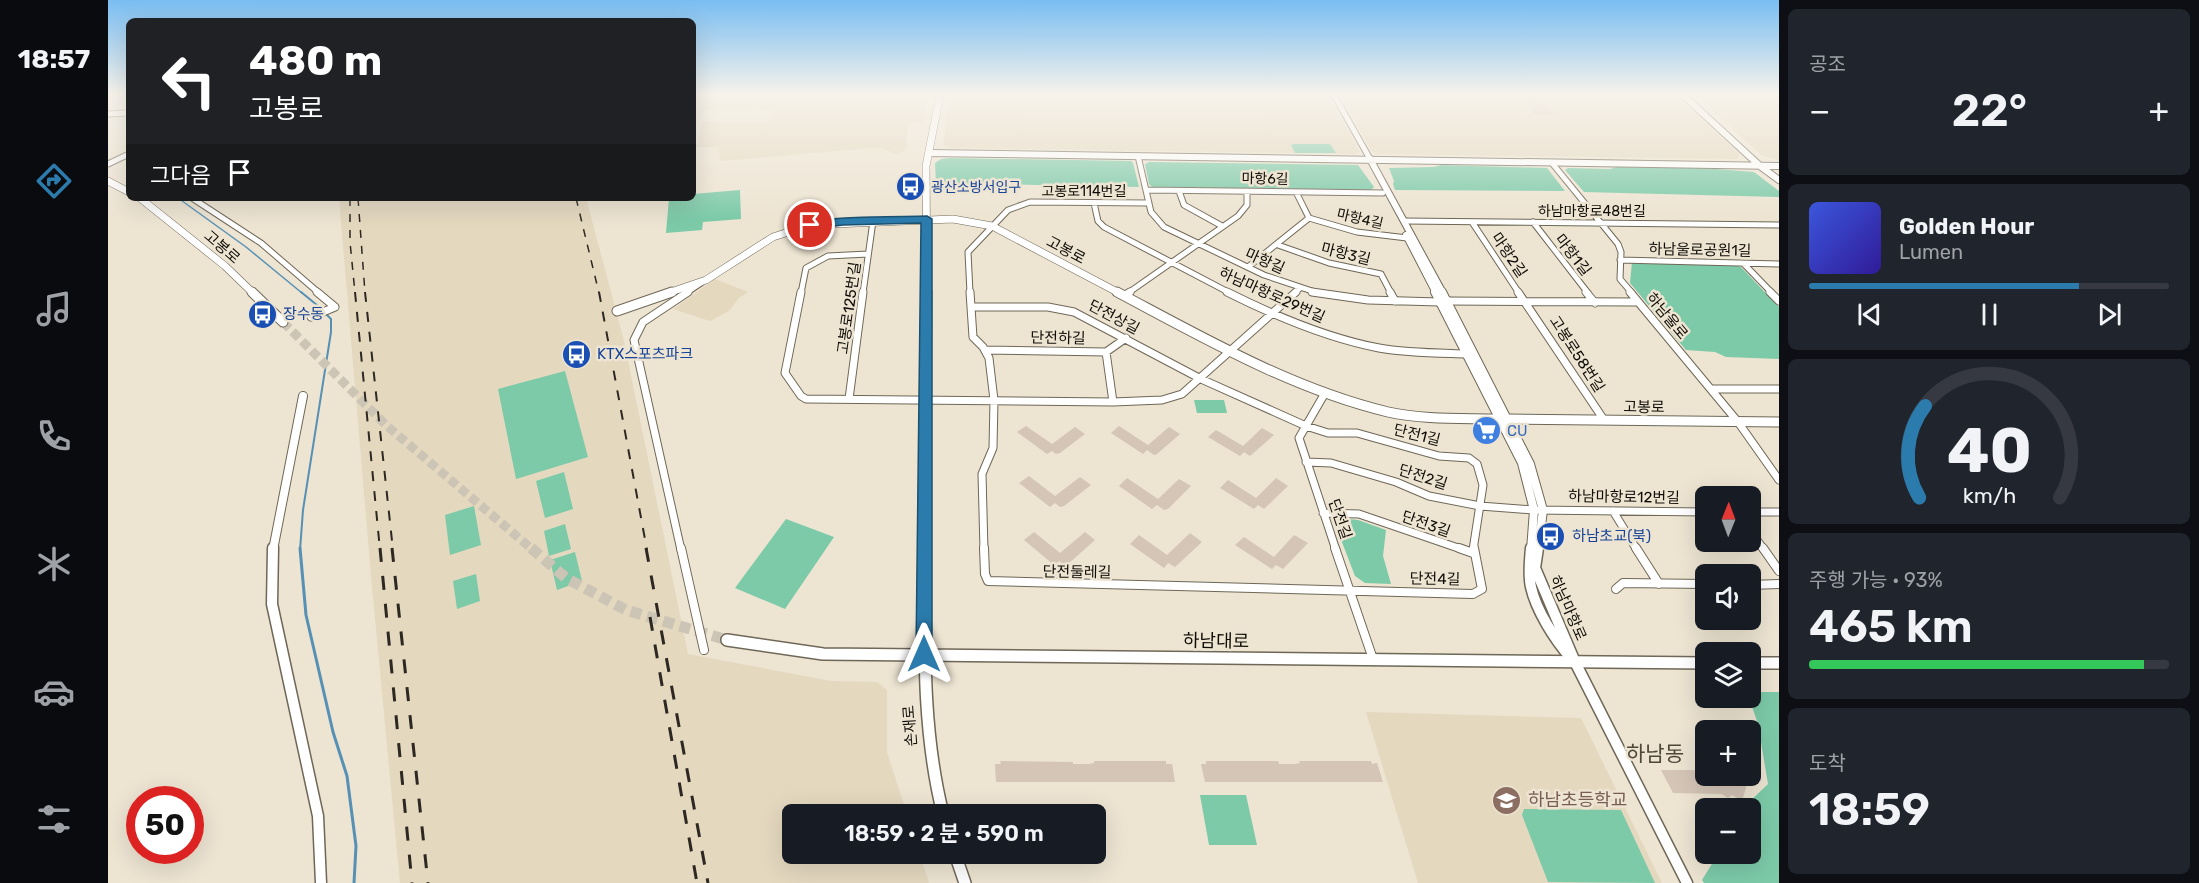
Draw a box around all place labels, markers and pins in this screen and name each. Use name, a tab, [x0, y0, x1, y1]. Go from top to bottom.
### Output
bus stop icon: 광산소방서입구	[894, 171, 926, 203]
place label: 광산소방서입구	[931, 179, 1021, 196]
pin	[784, 199, 835, 250]
bus stop icon: 장수동	[246, 298, 278, 330]
place label: 장수동	[283, 305, 324, 323]
bus stop icon: KTX스포츠파크	[560, 338, 592, 370]
place label: KTX스포츠파크	[597, 345, 693, 363]
supermarket icon: CU	[1470, 415, 1502, 447]
place label: CU	[1507, 422, 1528, 440]
bus stop icon: 하남초교(북)	[1535, 520, 1567, 552]
place label: 하남초교(북)	[1572, 527, 1651, 545]
school or university icon: 하남초등학교	[1491, 784, 1523, 816]
place label: 하남초등학교	[1528, 789, 1627, 811]

